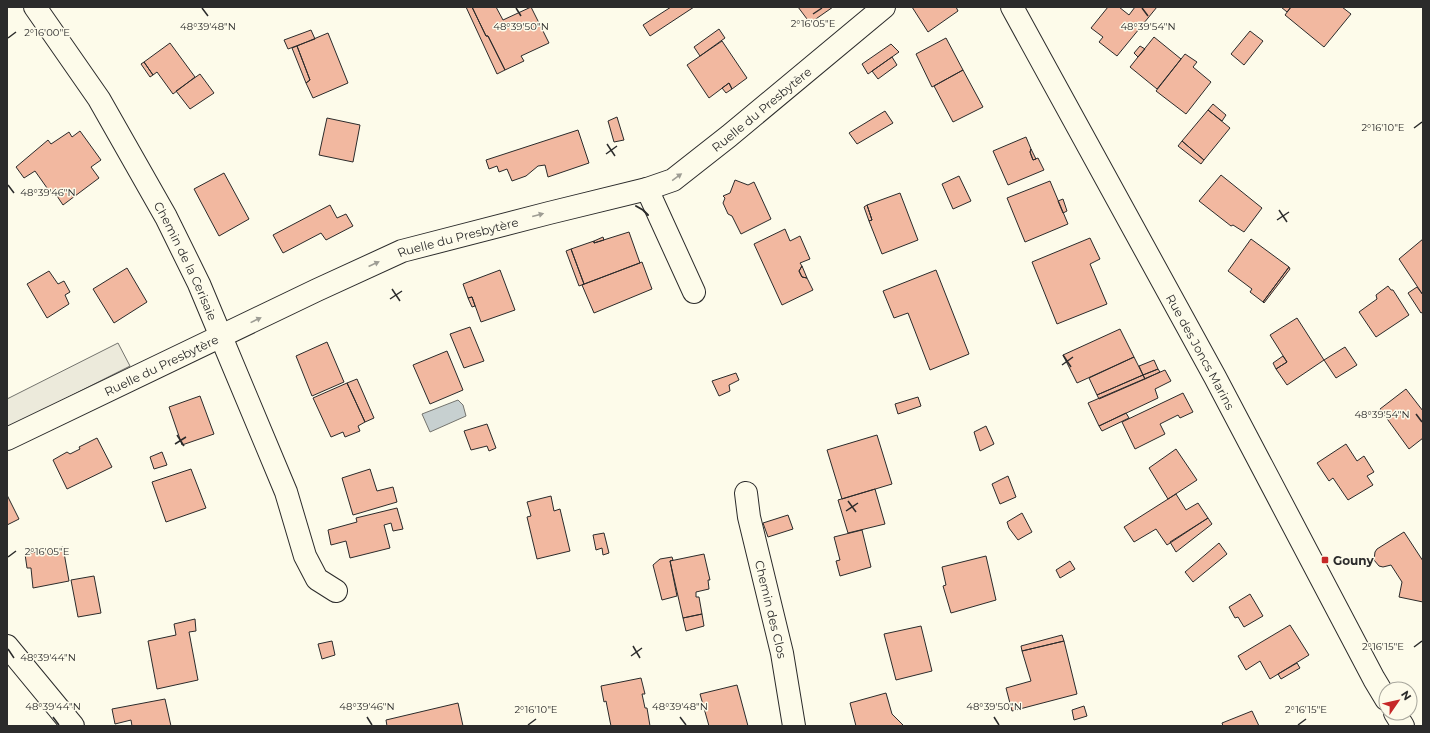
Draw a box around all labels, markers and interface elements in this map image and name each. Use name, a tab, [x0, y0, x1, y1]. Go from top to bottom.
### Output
text: 2°16'05"E	[791, 17, 836, 30]
text: 48°39'48"N	[180, 20, 236, 33]
text: 48°39'50"N	[493, 20, 549, 33]
text: 48°39'54"N	[1120, 20, 1176, 33]
text: 2°16'00"E	[24, 26, 70, 39]
street label: Ruelle du Presbytère	[708, 63, 814, 154]
text: 2°16'10"E	[1361, 121, 1405, 134]
one-way arrow	[671, 173, 682, 181]
text: 48°39'46"N	[20, 186, 76, 199]
street label: Chemin de la Cerisaie	[151, 199, 221, 322]
one-way arrow	[532, 212, 545, 218]
street label: Ruelle du Presbytère	[394, 214, 520, 260]
one-way arrow	[368, 261, 380, 267]
street label: Rue des Joncs Marins	[1163, 291, 1238, 412]
one-way arrow	[251, 317, 262, 323]
street label: Ruelle du Presbytère	[102, 331, 221, 399]
text: 48°39'54"N	[1354, 408, 1410, 421]
text: 2°16'05"E	[25, 545, 70, 558]
place label: Gouny	[1333, 553, 1375, 568]
marker: Gouny	[1320, 555, 1330, 565]
street label: Chemin des Clos	[752, 558, 790, 659]
text: 2°16'15"E	[1362, 640, 1404, 653]
text: 48°39'44"N	[20, 651, 76, 664]
north arrow	[1378, 681, 1418, 721]
text: N	[1398, 688, 1415, 703]
text: 48°39'44"N	[25, 700, 81, 713]
text: 48°39'46"N	[339, 700, 395, 713]
text: 48°39'48"N	[652, 700, 708, 713]
text: 48°39'50"N	[966, 700, 1022, 713]
text: 2°16'10"E	[514, 703, 558, 716]
text: 2°16'15"E	[1285, 703, 1327, 716]

